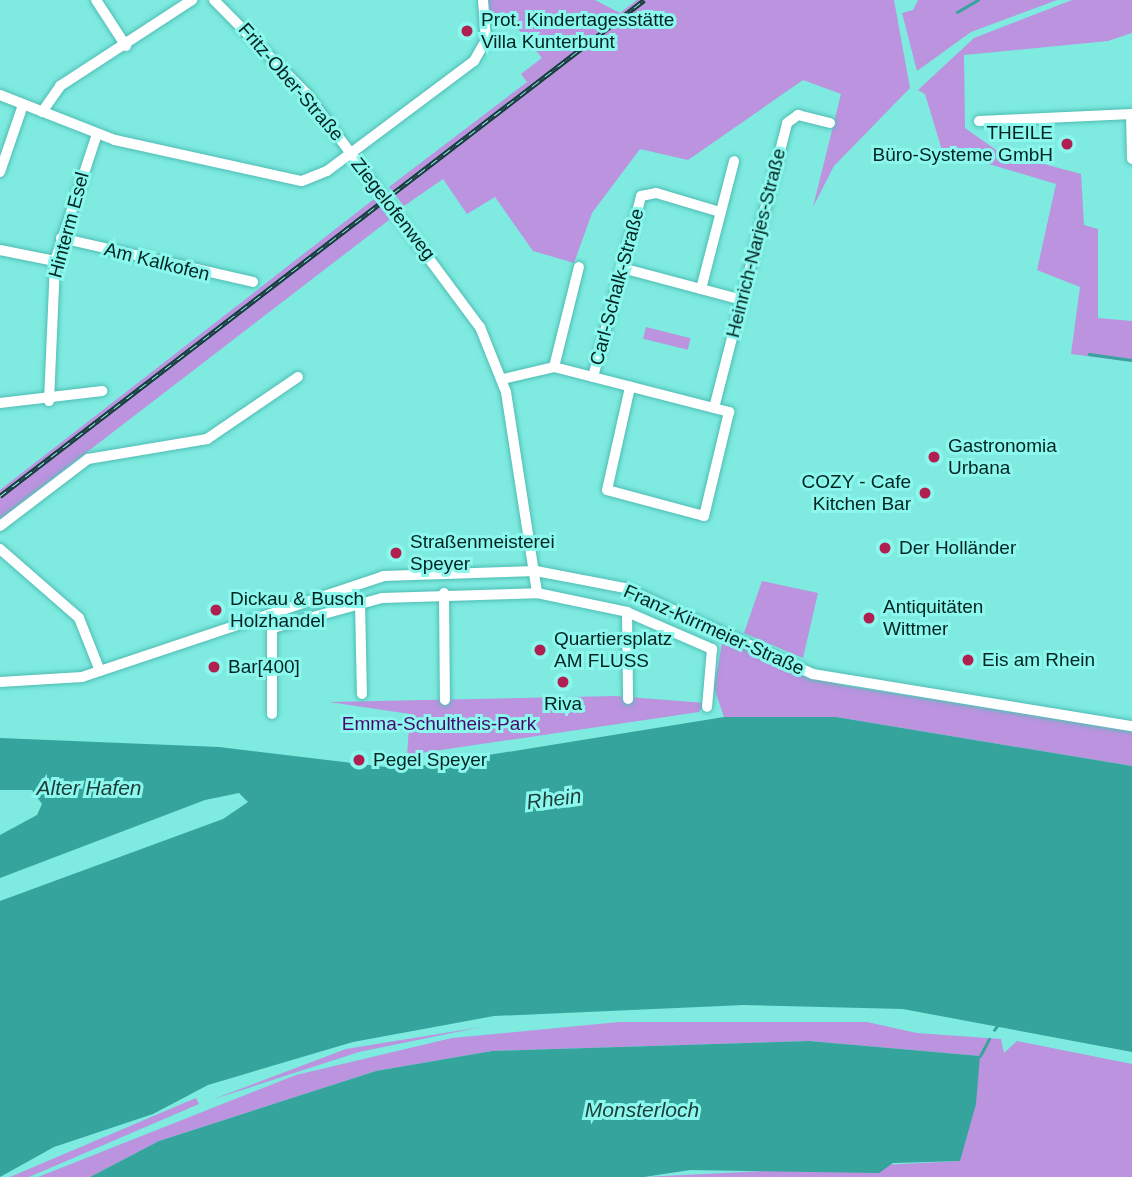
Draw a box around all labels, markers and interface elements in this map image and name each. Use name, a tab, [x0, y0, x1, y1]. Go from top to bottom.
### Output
place label: Prot. Kindertagesstätte Villa Kunterbunt	[481, 9, 674, 53]
street label: Fritz-Ober-Straße	[234, 18, 348, 146]
marker: Prot. Kindertagesstätte Villa Kunterbunt	[459, 23, 475, 39]
place label: THEILE Büro-Systeme GmbH	[872, 122, 1053, 166]
marker: THEILE Büro-Systeme GmbH	[1059, 136, 1075, 152]
street label: Heinrich-Narjes-Straße	[721, 146, 791, 340]
street label: Ziegelofenweg	[346, 153, 440, 265]
street label: Hinterm Esel	[44, 170, 94, 280]
street label: Carl-Schalk-Straße	[585, 206, 649, 368]
street label: Am Kalkofen	[102, 238, 212, 286]
place label: Gastronomia Urbana	[948, 435, 1057, 479]
marker: Gastronomia Urbana	[926, 449, 942, 465]
place label: COZY - Cafe Kitchen Bar	[801, 471, 911, 515]
marker: COZY - Cafe Kitchen Bar	[917, 485, 933, 501]
place label: Straßenmeisterei Speyer	[410, 531, 555, 575]
place label: Der Holländer	[899, 537, 1016, 559]
marker: Der Holländer	[877, 540, 893, 556]
marker: Straßenmeisterei Speyer	[388, 545, 404, 561]
street label: Franz-Kirrmeier-Straße	[620, 580, 808, 680]
place label: Dickau & Busch Holzhandel	[230, 588, 364, 632]
place label: Antiquitäten Wittmer	[883, 596, 983, 640]
marker: Dickau & Busch Holzhandel	[208, 602, 224, 618]
marker: Antiquitäten Wittmer	[861, 610, 877, 626]
place label: Quartiersplatz AM FLUSS	[554, 628, 672, 672]
marker: Quartiersplatz AM FLUSS	[532, 642, 548, 658]
place label: Eis am Rhein	[982, 649, 1095, 671]
marker: Eis am Rhein	[960, 652, 976, 668]
place label: Bar[400]	[228, 656, 300, 678]
marker: Bar[400]	[206, 659, 222, 675]
marker: Riva	[555, 674, 571, 690]
place label: Riva	[544, 693, 582, 715]
park label: Emma-Schultheis-Park	[342, 713, 536, 735]
place label: Pegel Speyer	[373, 749, 487, 771]
marker: Pegel Speyer	[351, 752, 367, 768]
water label: Alter Hafen	[36, 775, 142, 801]
water label: Rhein	[525, 783, 583, 815]
water label: Monsterloch	[585, 1097, 699, 1123]

